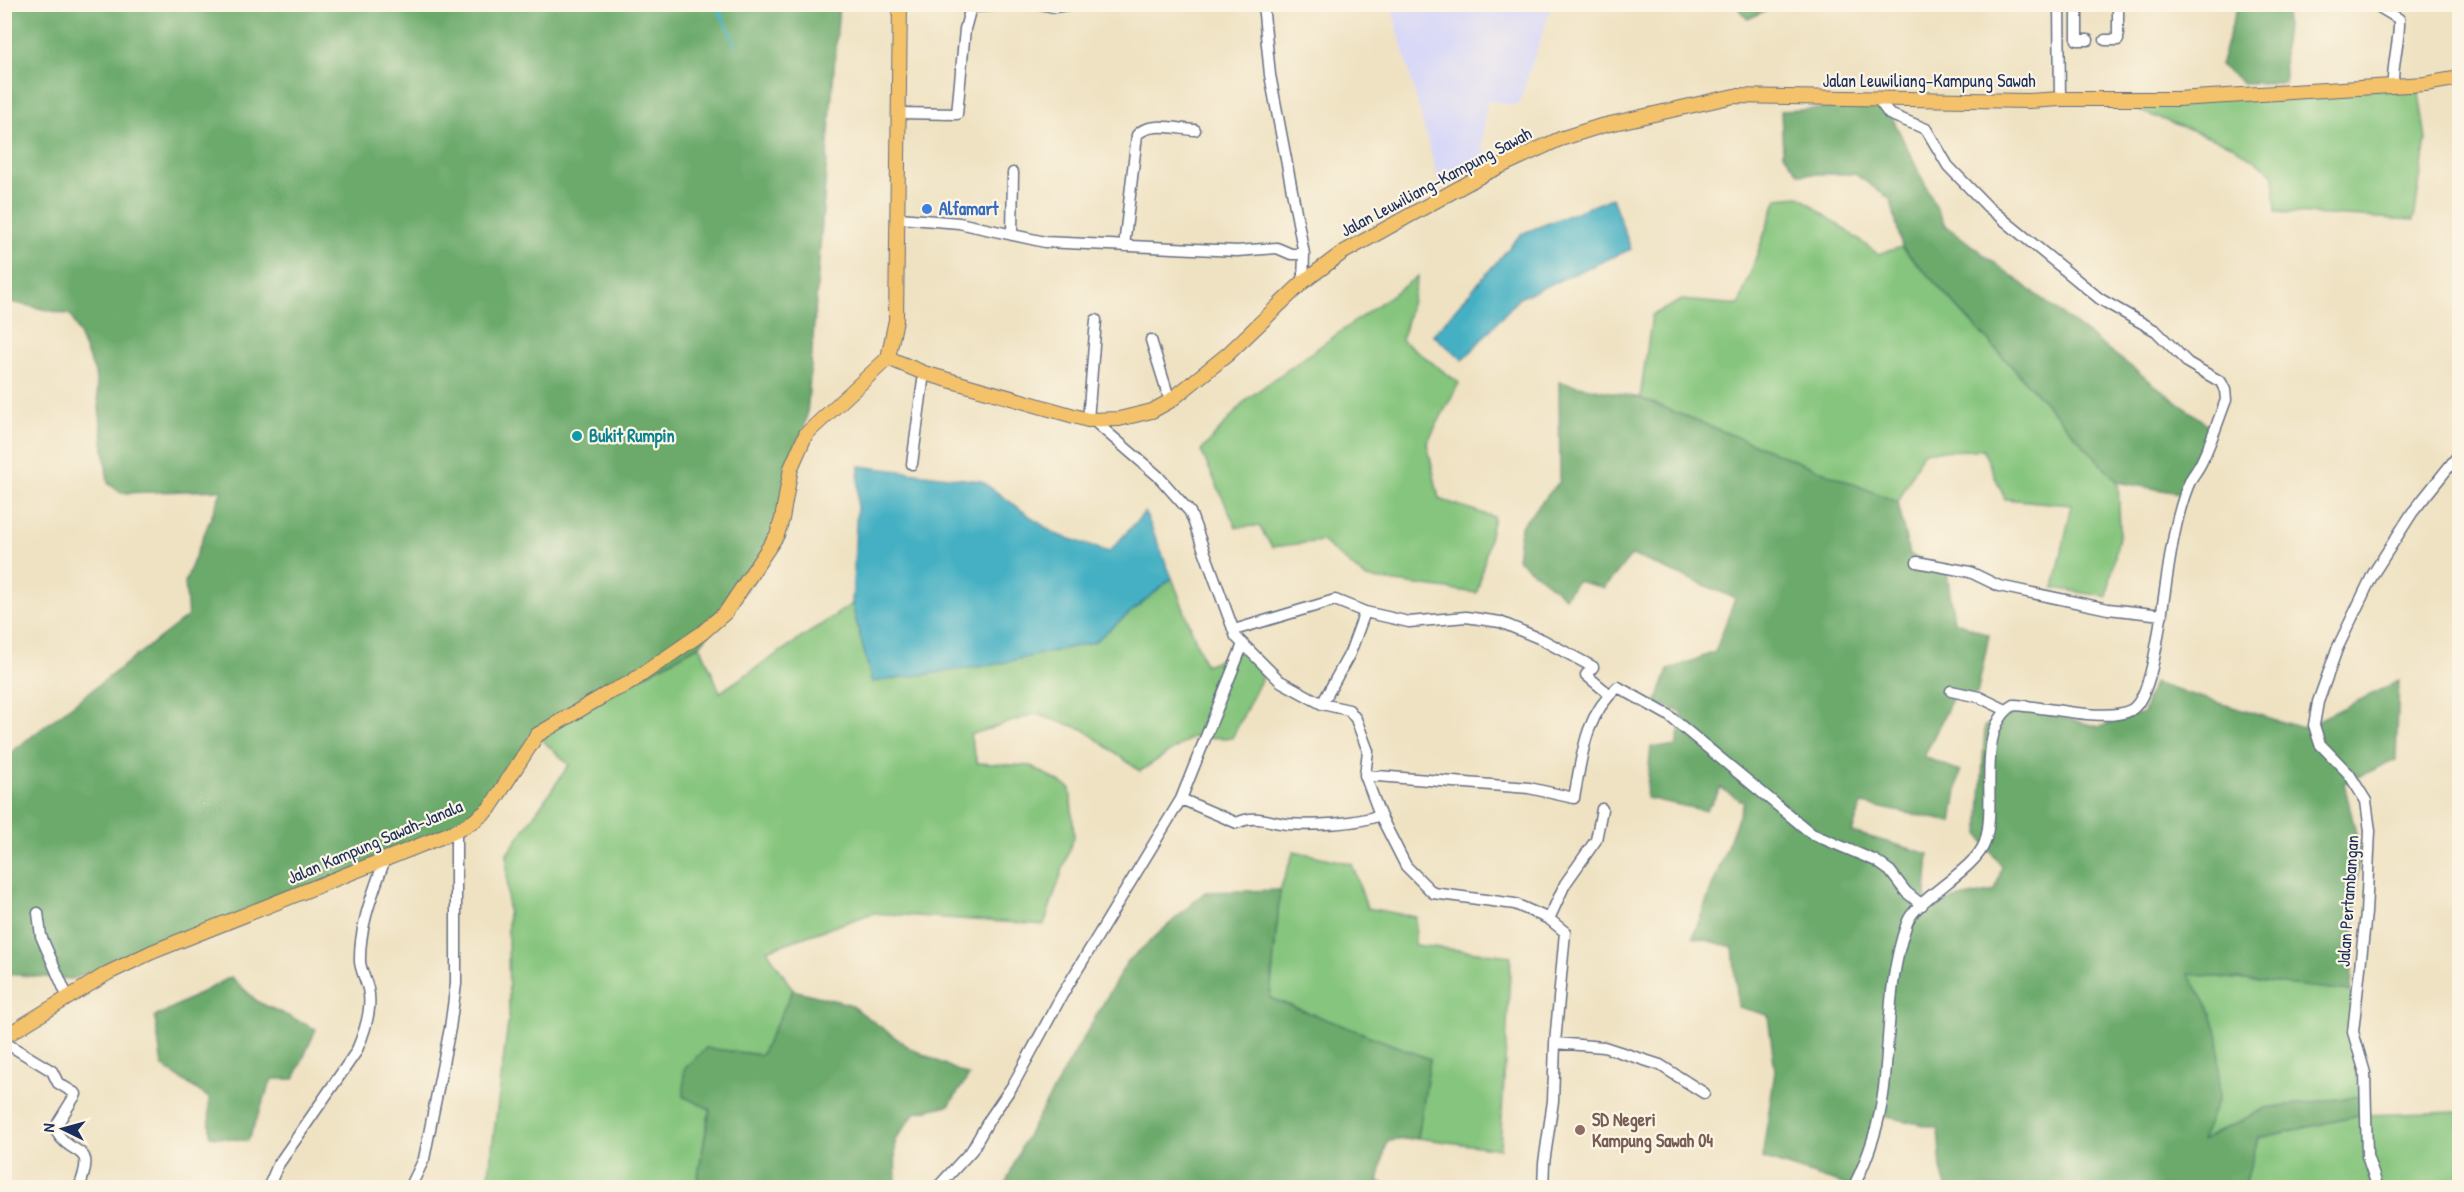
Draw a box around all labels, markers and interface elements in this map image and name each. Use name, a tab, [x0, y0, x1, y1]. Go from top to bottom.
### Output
street label: Jalan Leuwiliang–Kampung Sawah	[1822, 68, 2036, 93]
street label: Jalan Leuwiliang–Kampung Sawah	[1336, 120, 1536, 243]
place label: Alfamart	[939, 196, 999, 221]
marker: Alfamart	[920, 202, 934, 216]
place label: Bukit Rumpin	[589, 423, 675, 449]
marker: Bukit Rumpin	[570, 429, 584, 443]
street label: Jalan Kampung Sawah–Janala	[283, 793, 466, 890]
street label: Jalan Pertambangan	[2330, 834, 2365, 968]
north arrow	[33, 1099, 93, 1159]
place label: SD Negeri Kampung Sawah 04	[1592, 1107, 1713, 1154]
text: N	[37, 1122, 59, 1133]
marker: SD Negeri Kampung Sawah 04	[1573, 1123, 1587, 1137]

